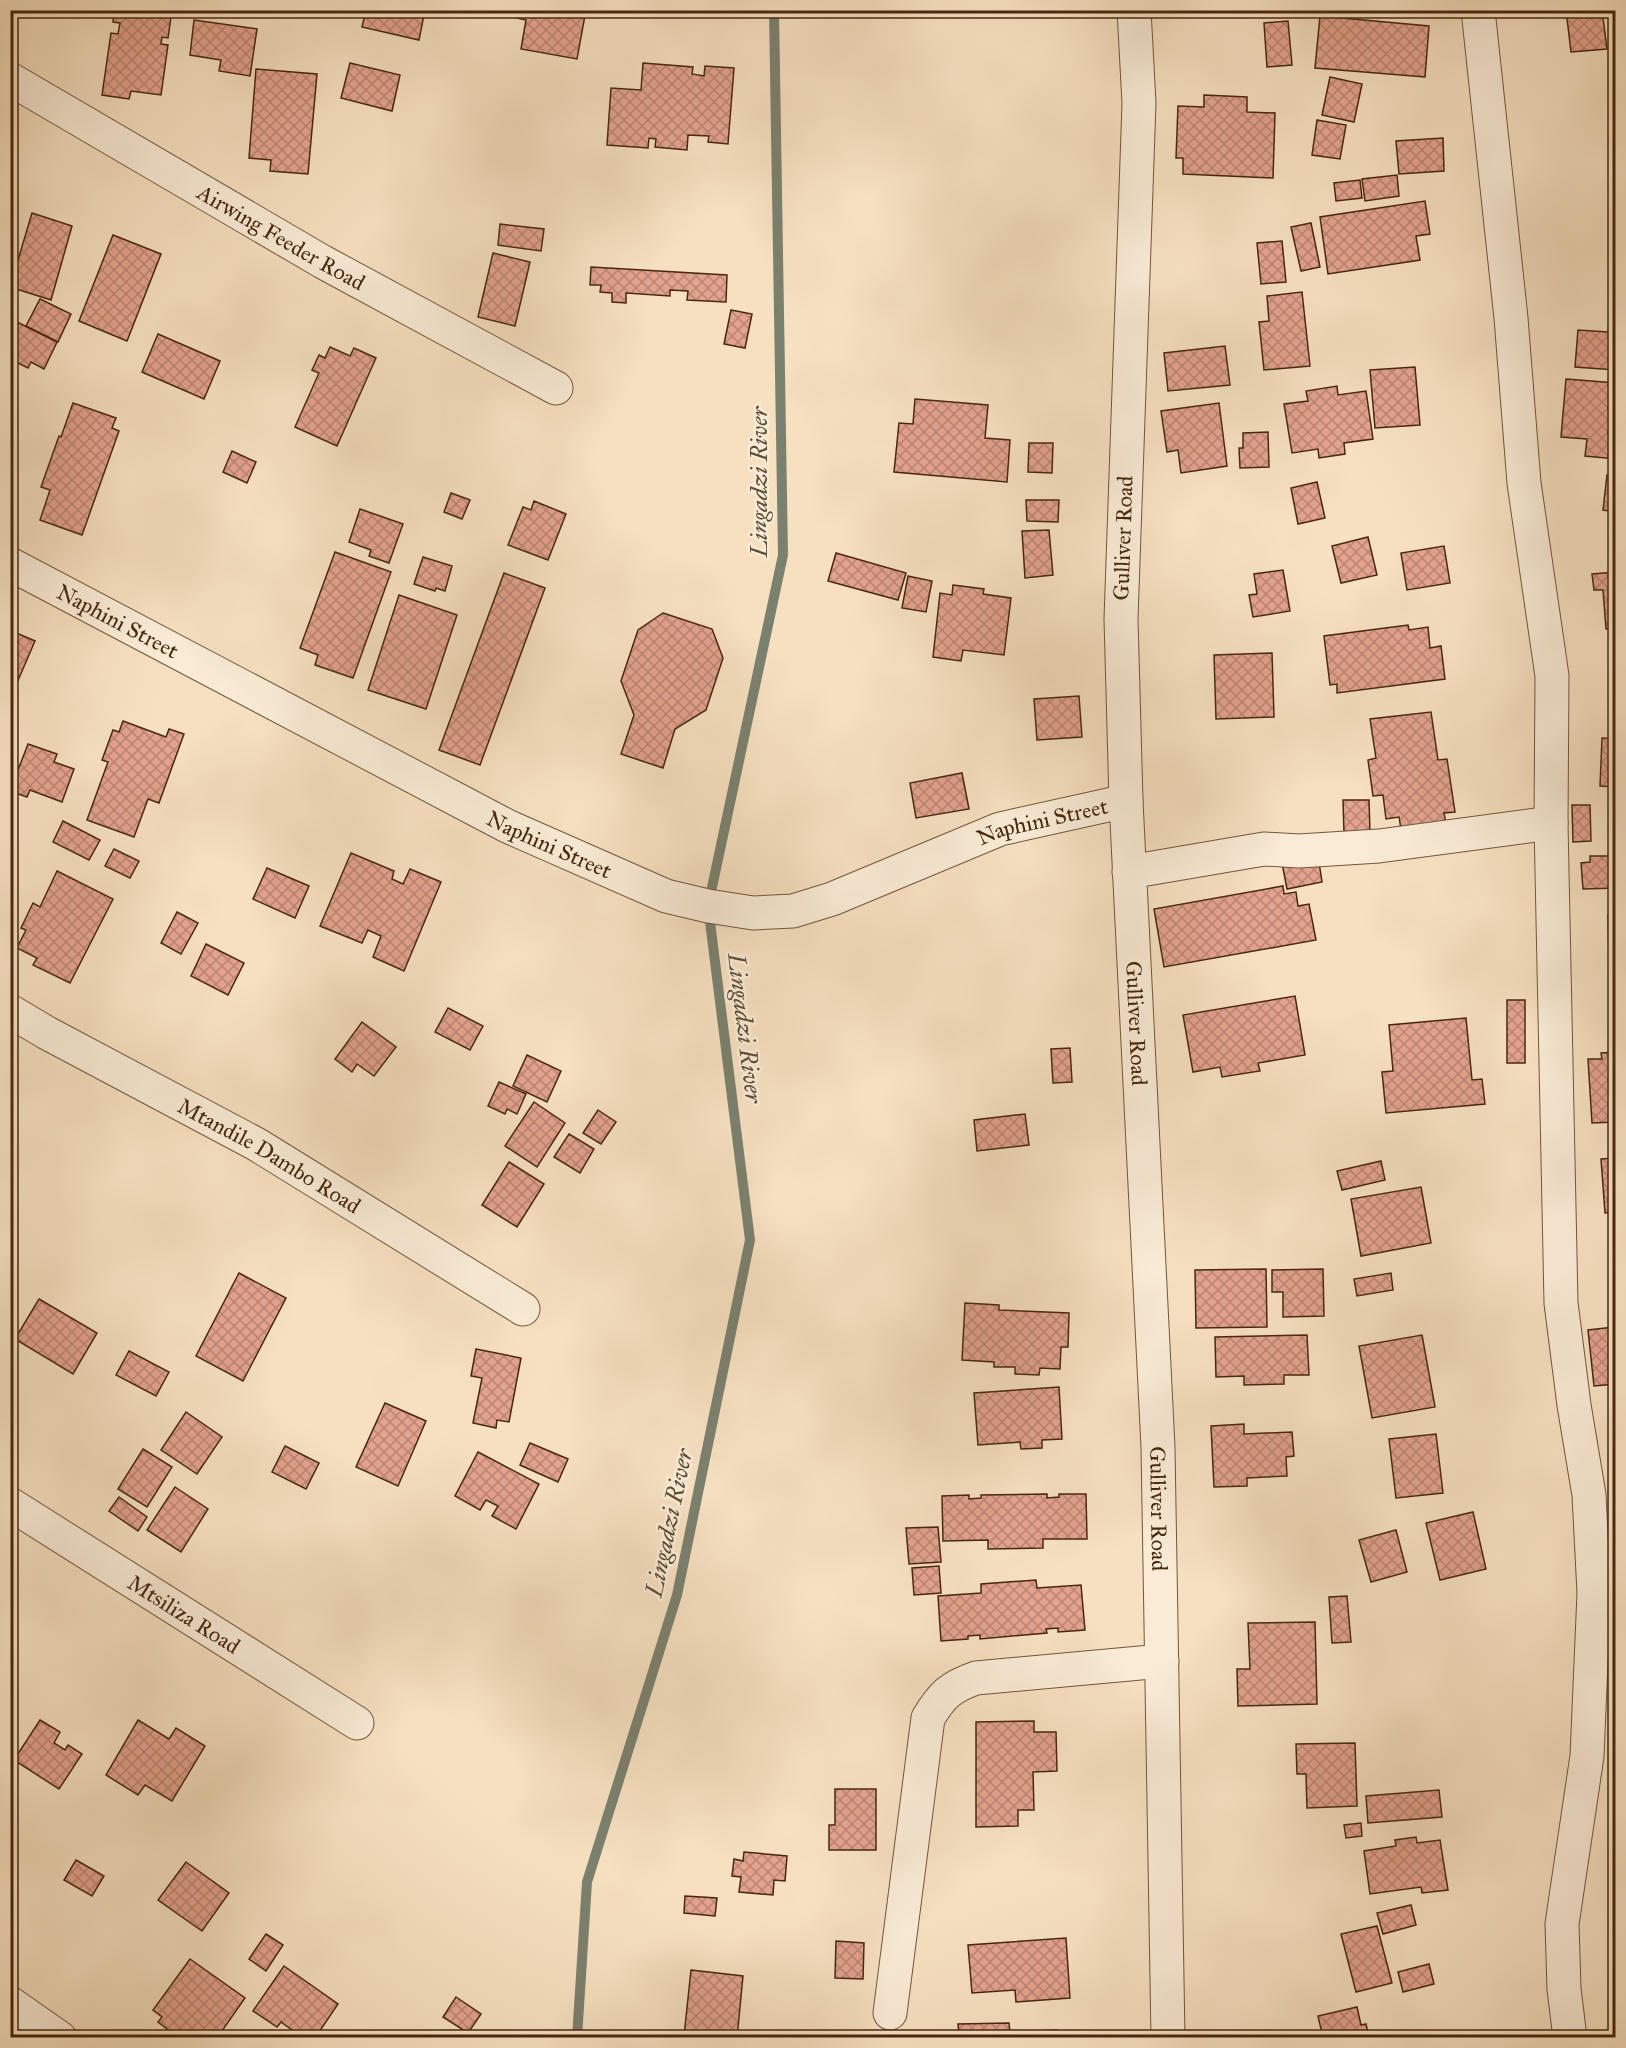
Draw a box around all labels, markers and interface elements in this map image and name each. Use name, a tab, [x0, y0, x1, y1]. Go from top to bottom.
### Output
street label: Airwing Feeder Road	[192, 178, 370, 296]
water label: Lingadzi River	[744, 405, 774, 558]
street label: Gulliver Road	[1107, 475, 1139, 601]
street label: Naphini Street	[52, 578, 184, 664]
street label: Naphini Street	[973, 792, 1110, 851]
street label: Naphini Street	[482, 804, 616, 884]
water label: Lingadzi River	[721, 950, 769, 1106]
street label: Gulliver Road	[1120, 960, 1154, 1086]
street label: Mtandile Dambo Road	[174, 1092, 366, 1219]
water label: Lingadzi River	[638, 1444, 700, 1601]
street label: Gulliver Road	[1144, 1446, 1174, 1571]
street label: Mtsiliza Road	[123, 1569, 245, 1659]

